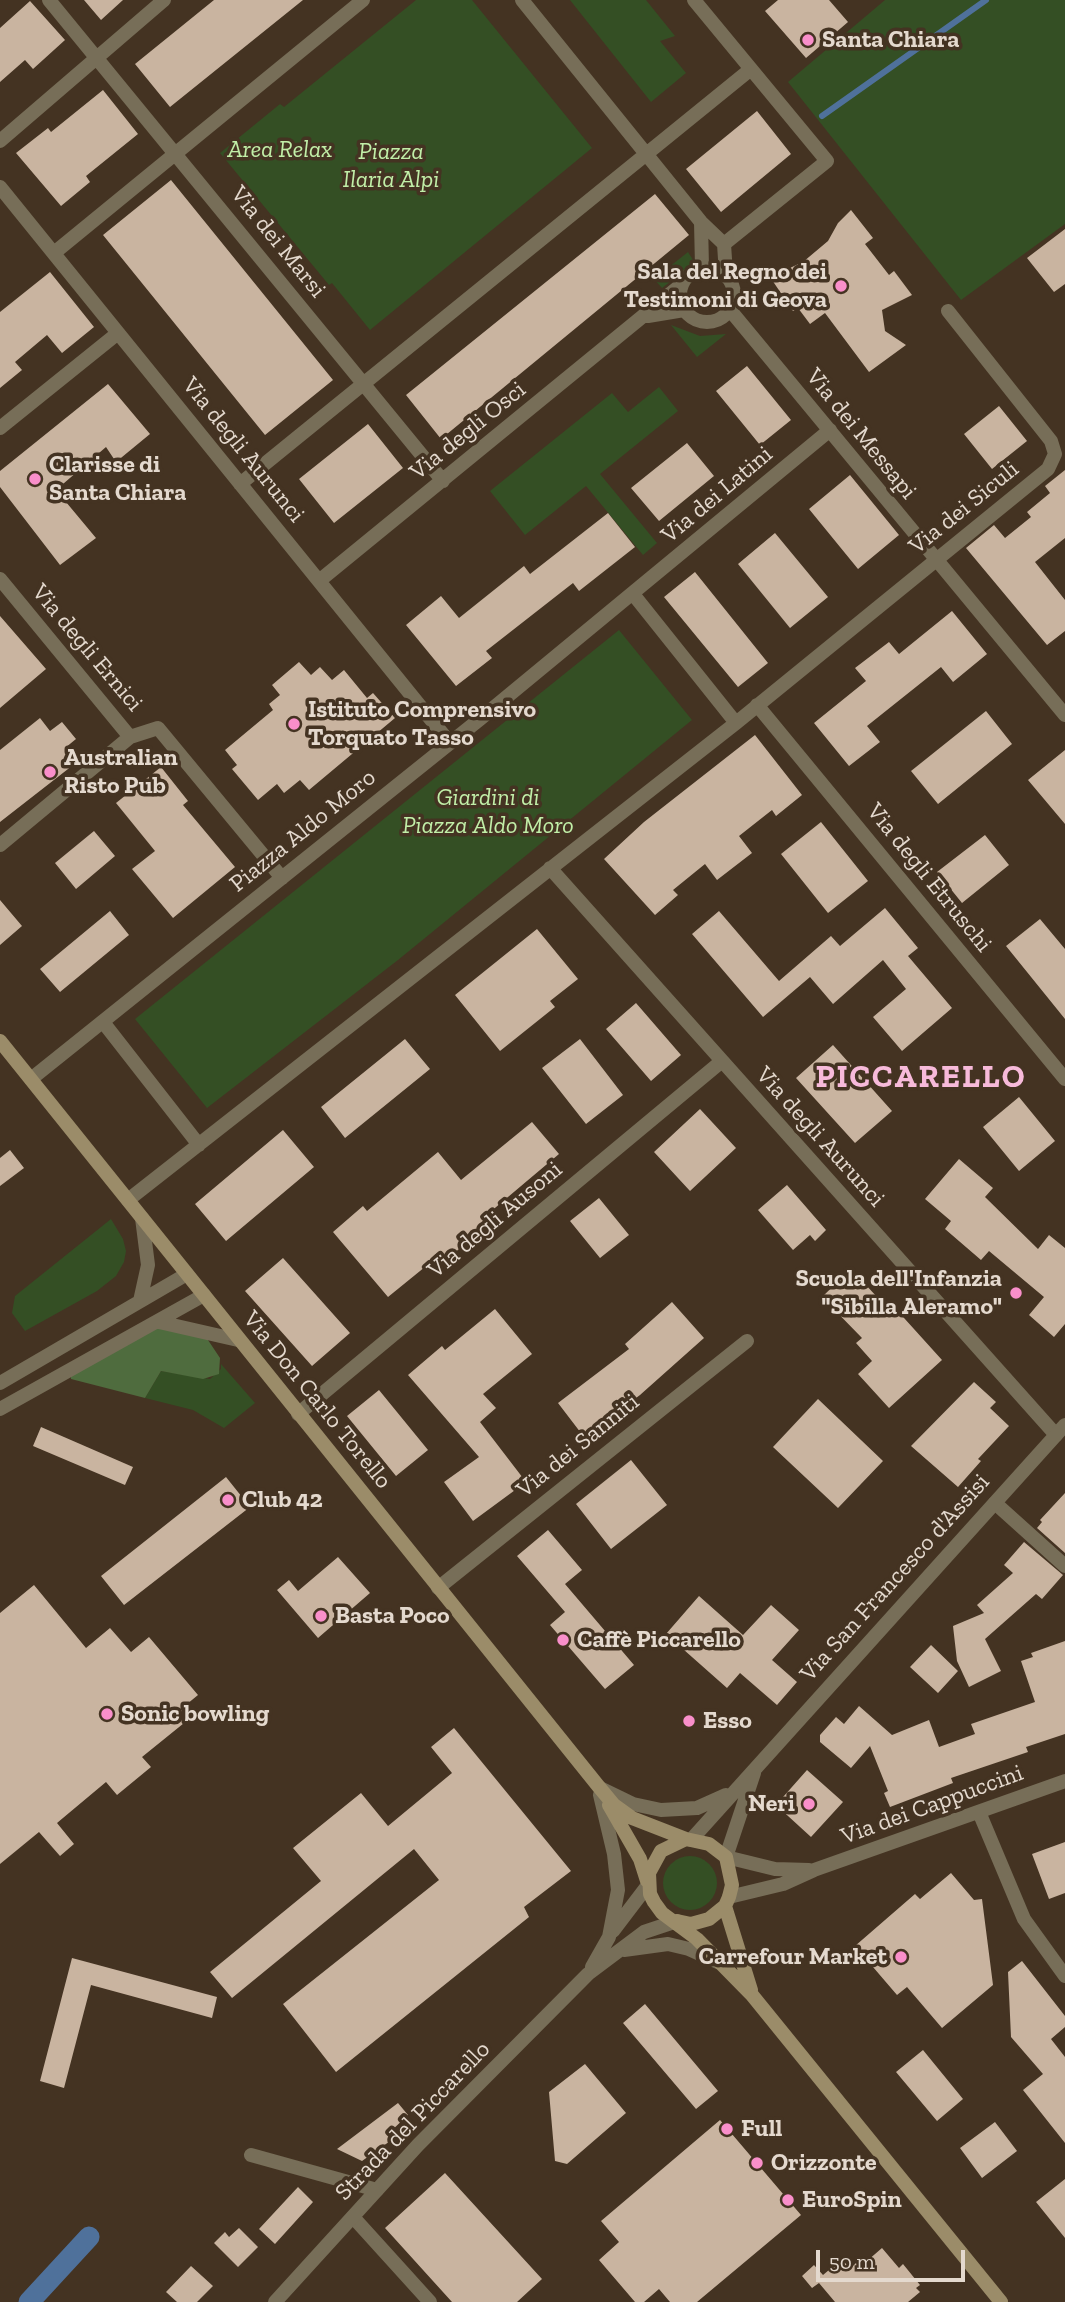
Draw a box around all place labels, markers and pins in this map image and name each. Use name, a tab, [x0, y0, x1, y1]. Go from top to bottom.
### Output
place label: Santa Chiara	[822, 26, 959, 54]
marker: Santa Chiara	[800, 32, 816, 48]
place label: Sala del Regno dei Testimoni di Geova	[623, 258, 827, 314]
marker: Sala del Regno dei Testimoni di Geova	[833, 278, 849, 294]
place label: Clarisse di Santa Chiara	[49, 451, 186, 507]
marker: Clarisse di Santa Chiara	[27, 471, 43, 487]
place label: Istituto Comprensivo Torquato Tasso	[308, 696, 536, 752]
marker: Istituto Comprensivo Torquato Tasso	[286, 716, 302, 732]
place label: Australian Risto Pub	[64, 744, 178, 800]
marker: Australian Risto Pub	[42, 764, 58, 780]
place label: Scuola dell'Infanzia "Sibilla Aleramo"	[795, 1265, 1002, 1321]
marker: Scuola dell'Infanzia "Sibilla Aleramo"	[1008, 1285, 1024, 1301]
place label: Club 42	[242, 1486, 323, 1514]
marker: Club 42	[220, 1492, 236, 1508]
place label: Basta Poco	[335, 1602, 450, 1630]
marker: Basta Poco	[313, 1608, 329, 1624]
place label: Caffè Piccarello	[577, 1626, 741, 1654]
marker: Caffè Piccarello	[555, 1632, 571, 1648]
place label: Sonic bowling	[121, 1700, 269, 1728]
marker: Sonic bowling	[99, 1706, 115, 1722]
place label: Esso	[703, 1707, 752, 1735]
marker: Esso	[681, 1713, 697, 1729]
place label: Neri	[748, 1790, 795, 1818]
marker: Neri	[801, 1796, 817, 1812]
place label: Carrefour Market	[699, 1943, 887, 1971]
marker: Carrefour Market	[893, 1949, 909, 1965]
place label: Full	[741, 2115, 782, 2143]
marker: Full	[719, 2121, 735, 2137]
place label: Orizzonte	[771, 2149, 877, 2177]
marker: Orizzonte	[749, 2155, 765, 2171]
place label: EuroSpin	[802, 2186, 902, 2214]
marker: EuroSpin	[780, 2192, 796, 2208]

